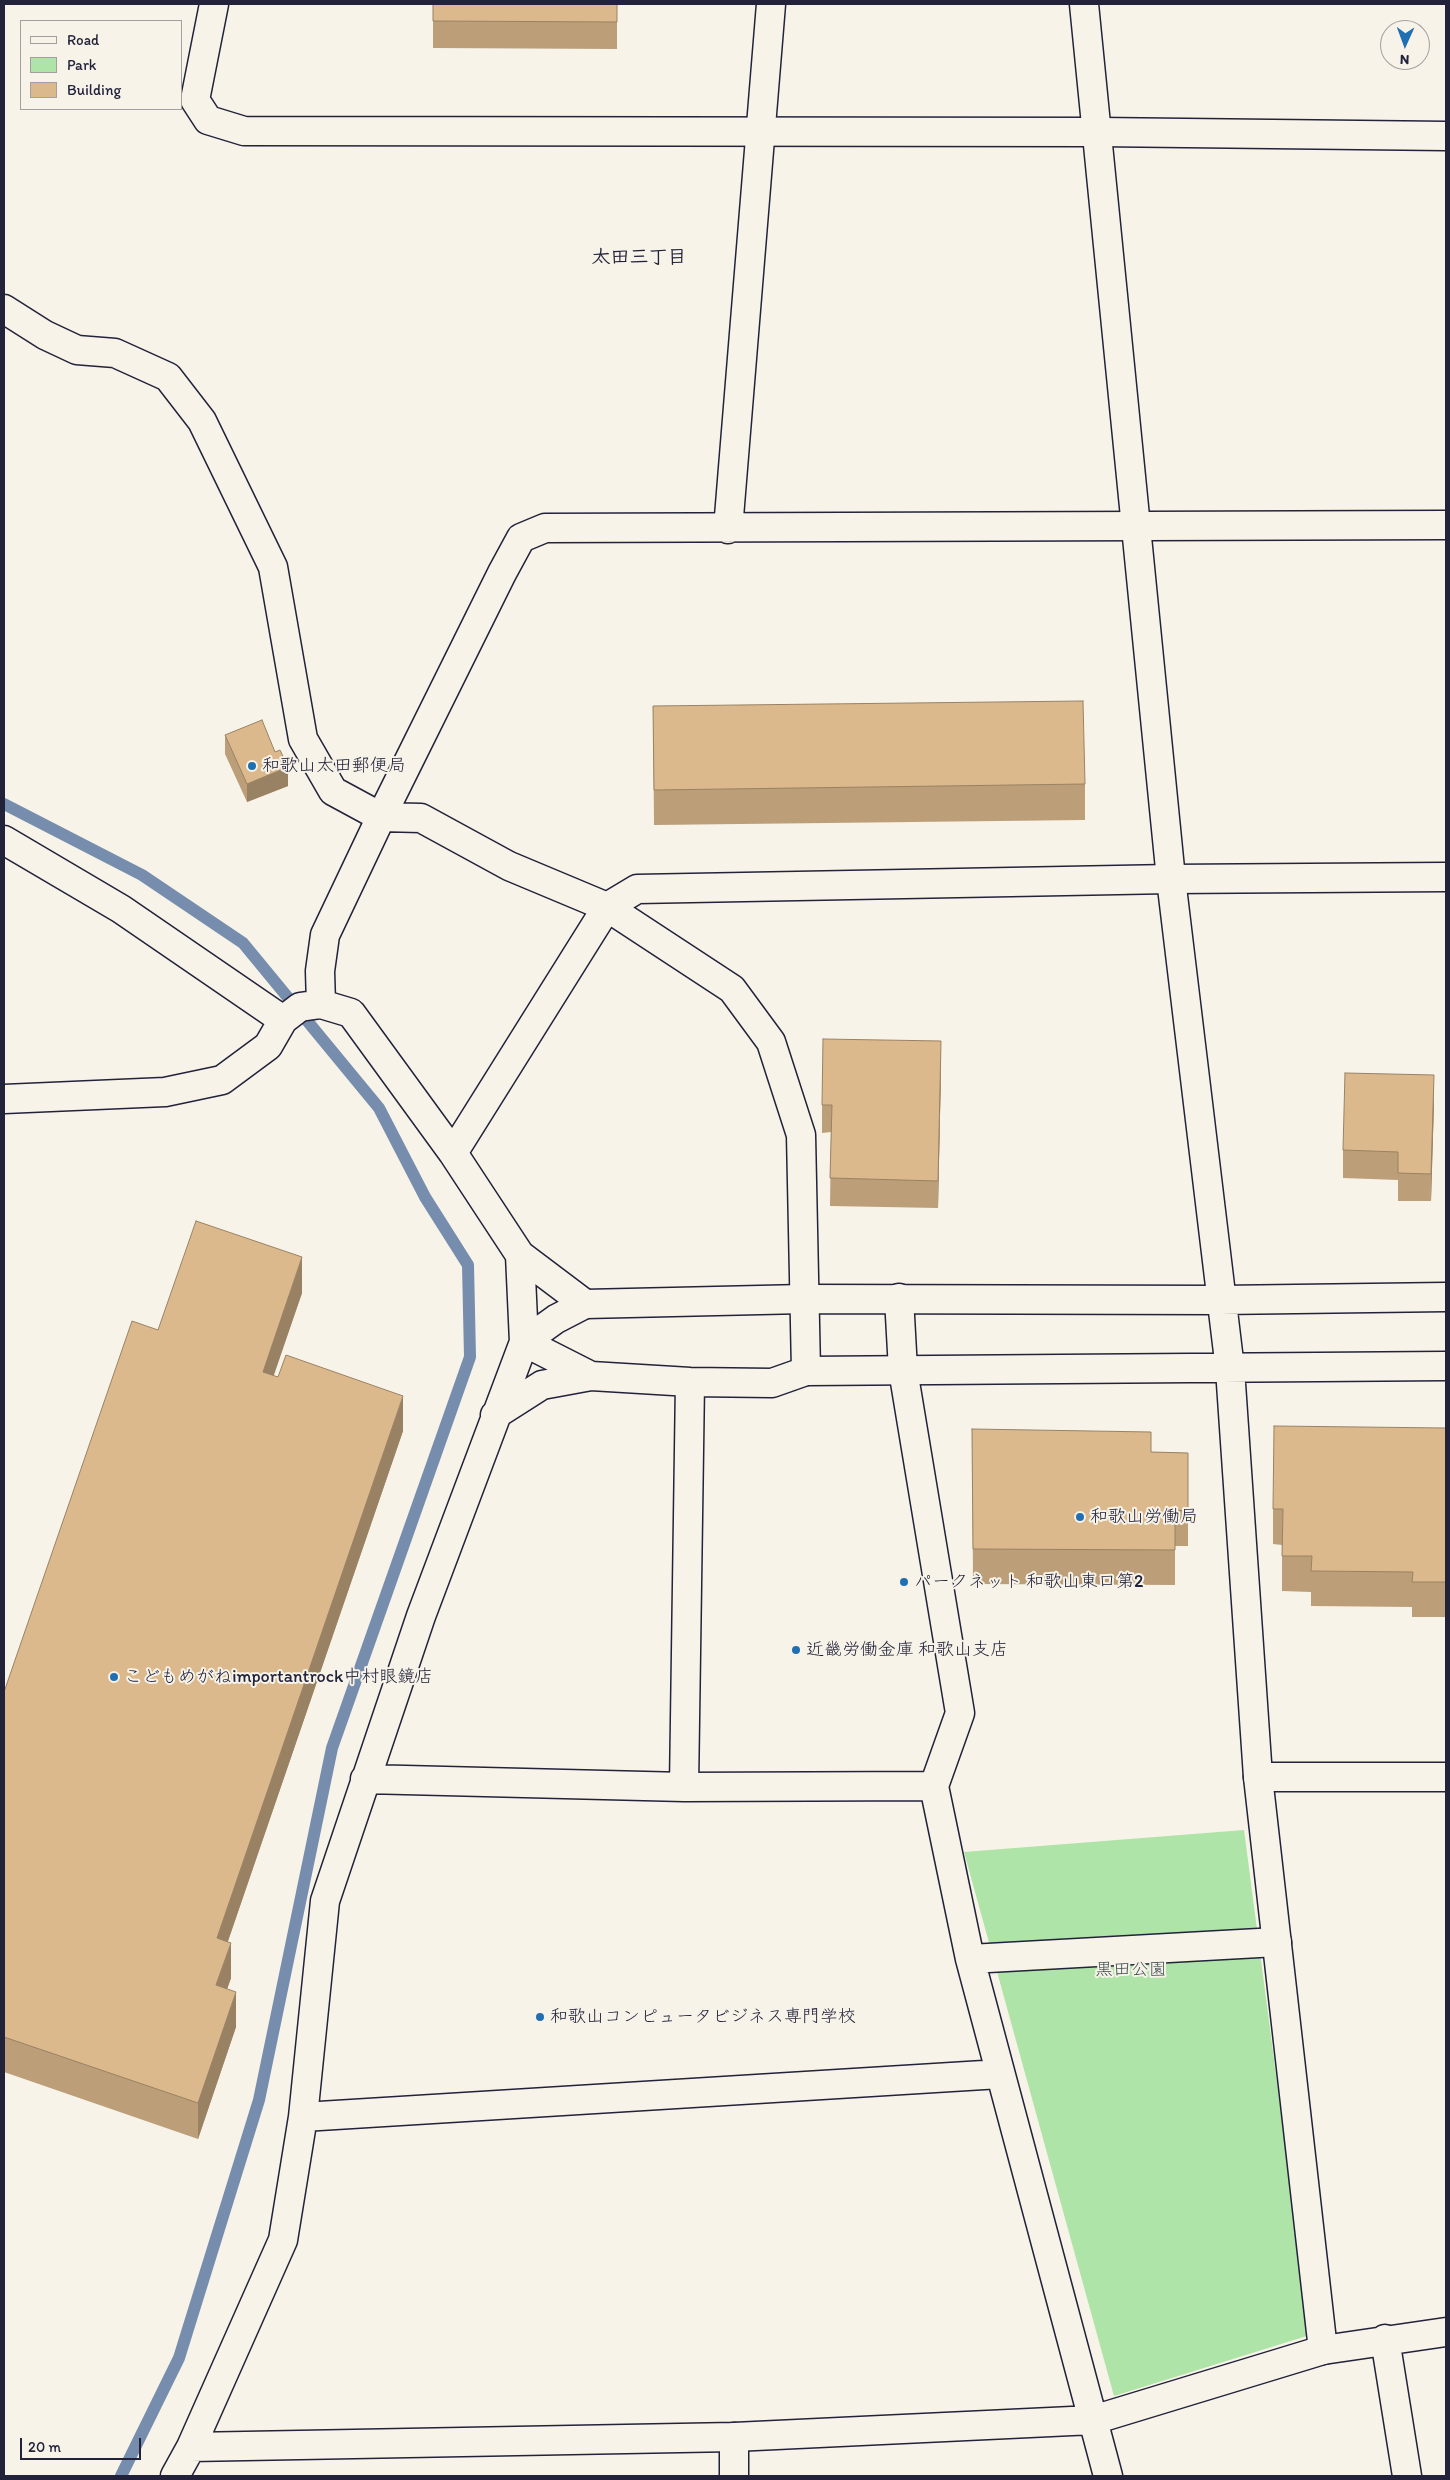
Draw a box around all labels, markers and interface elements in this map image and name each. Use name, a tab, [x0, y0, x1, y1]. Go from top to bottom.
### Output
legend	[20, 20, 182, 110]
north arrow	[1380, 20, 1430, 70]
text: Road	[67, 31, 99, 49]
text: N	[1399, 51, 1410, 68]
text: Park	[67, 56, 97, 74]
text: Building	[67, 81, 121, 99]
district label: 太田三丁目	[592, 247, 686, 269]
place label: 和歌山太田郵便局	[262, 755, 406, 777]
marker: 和歌山太田郵便局	[246, 760, 258, 772]
place label: 和歌山労働局	[1090, 1506, 1198, 1528]
marker: 和歌山労働局	[1074, 1511, 1086, 1523]
place label: パークネット 和歌山東口第2	[914, 1571, 1144, 1593]
marker: パークネット 和歌山東口第2	[898, 1576, 910, 1588]
place label: 近畿労働金庫 和歌山支店	[806, 1639, 1008, 1661]
marker: 近畿労働金庫 和歌山支店	[790, 1644, 802, 1656]
place label: こどもめがねimportantrock中村眼鏡店	[124, 1666, 433, 1688]
marker: こどもめがねimportantrock中村眼鏡店	[108, 1671, 120, 1683]
park label: 黒田公園	[1095, 1959, 1167, 1981]
place label: 和歌山コンピュータビジネス専門学校	[550, 2006, 856, 2028]
marker: 和歌山コンピュータビジネス専門学校	[534, 2011, 546, 2023]
scale bar	[22, 2428, 144, 2460]
text: 20 m	[28, 2438, 61, 2456]

